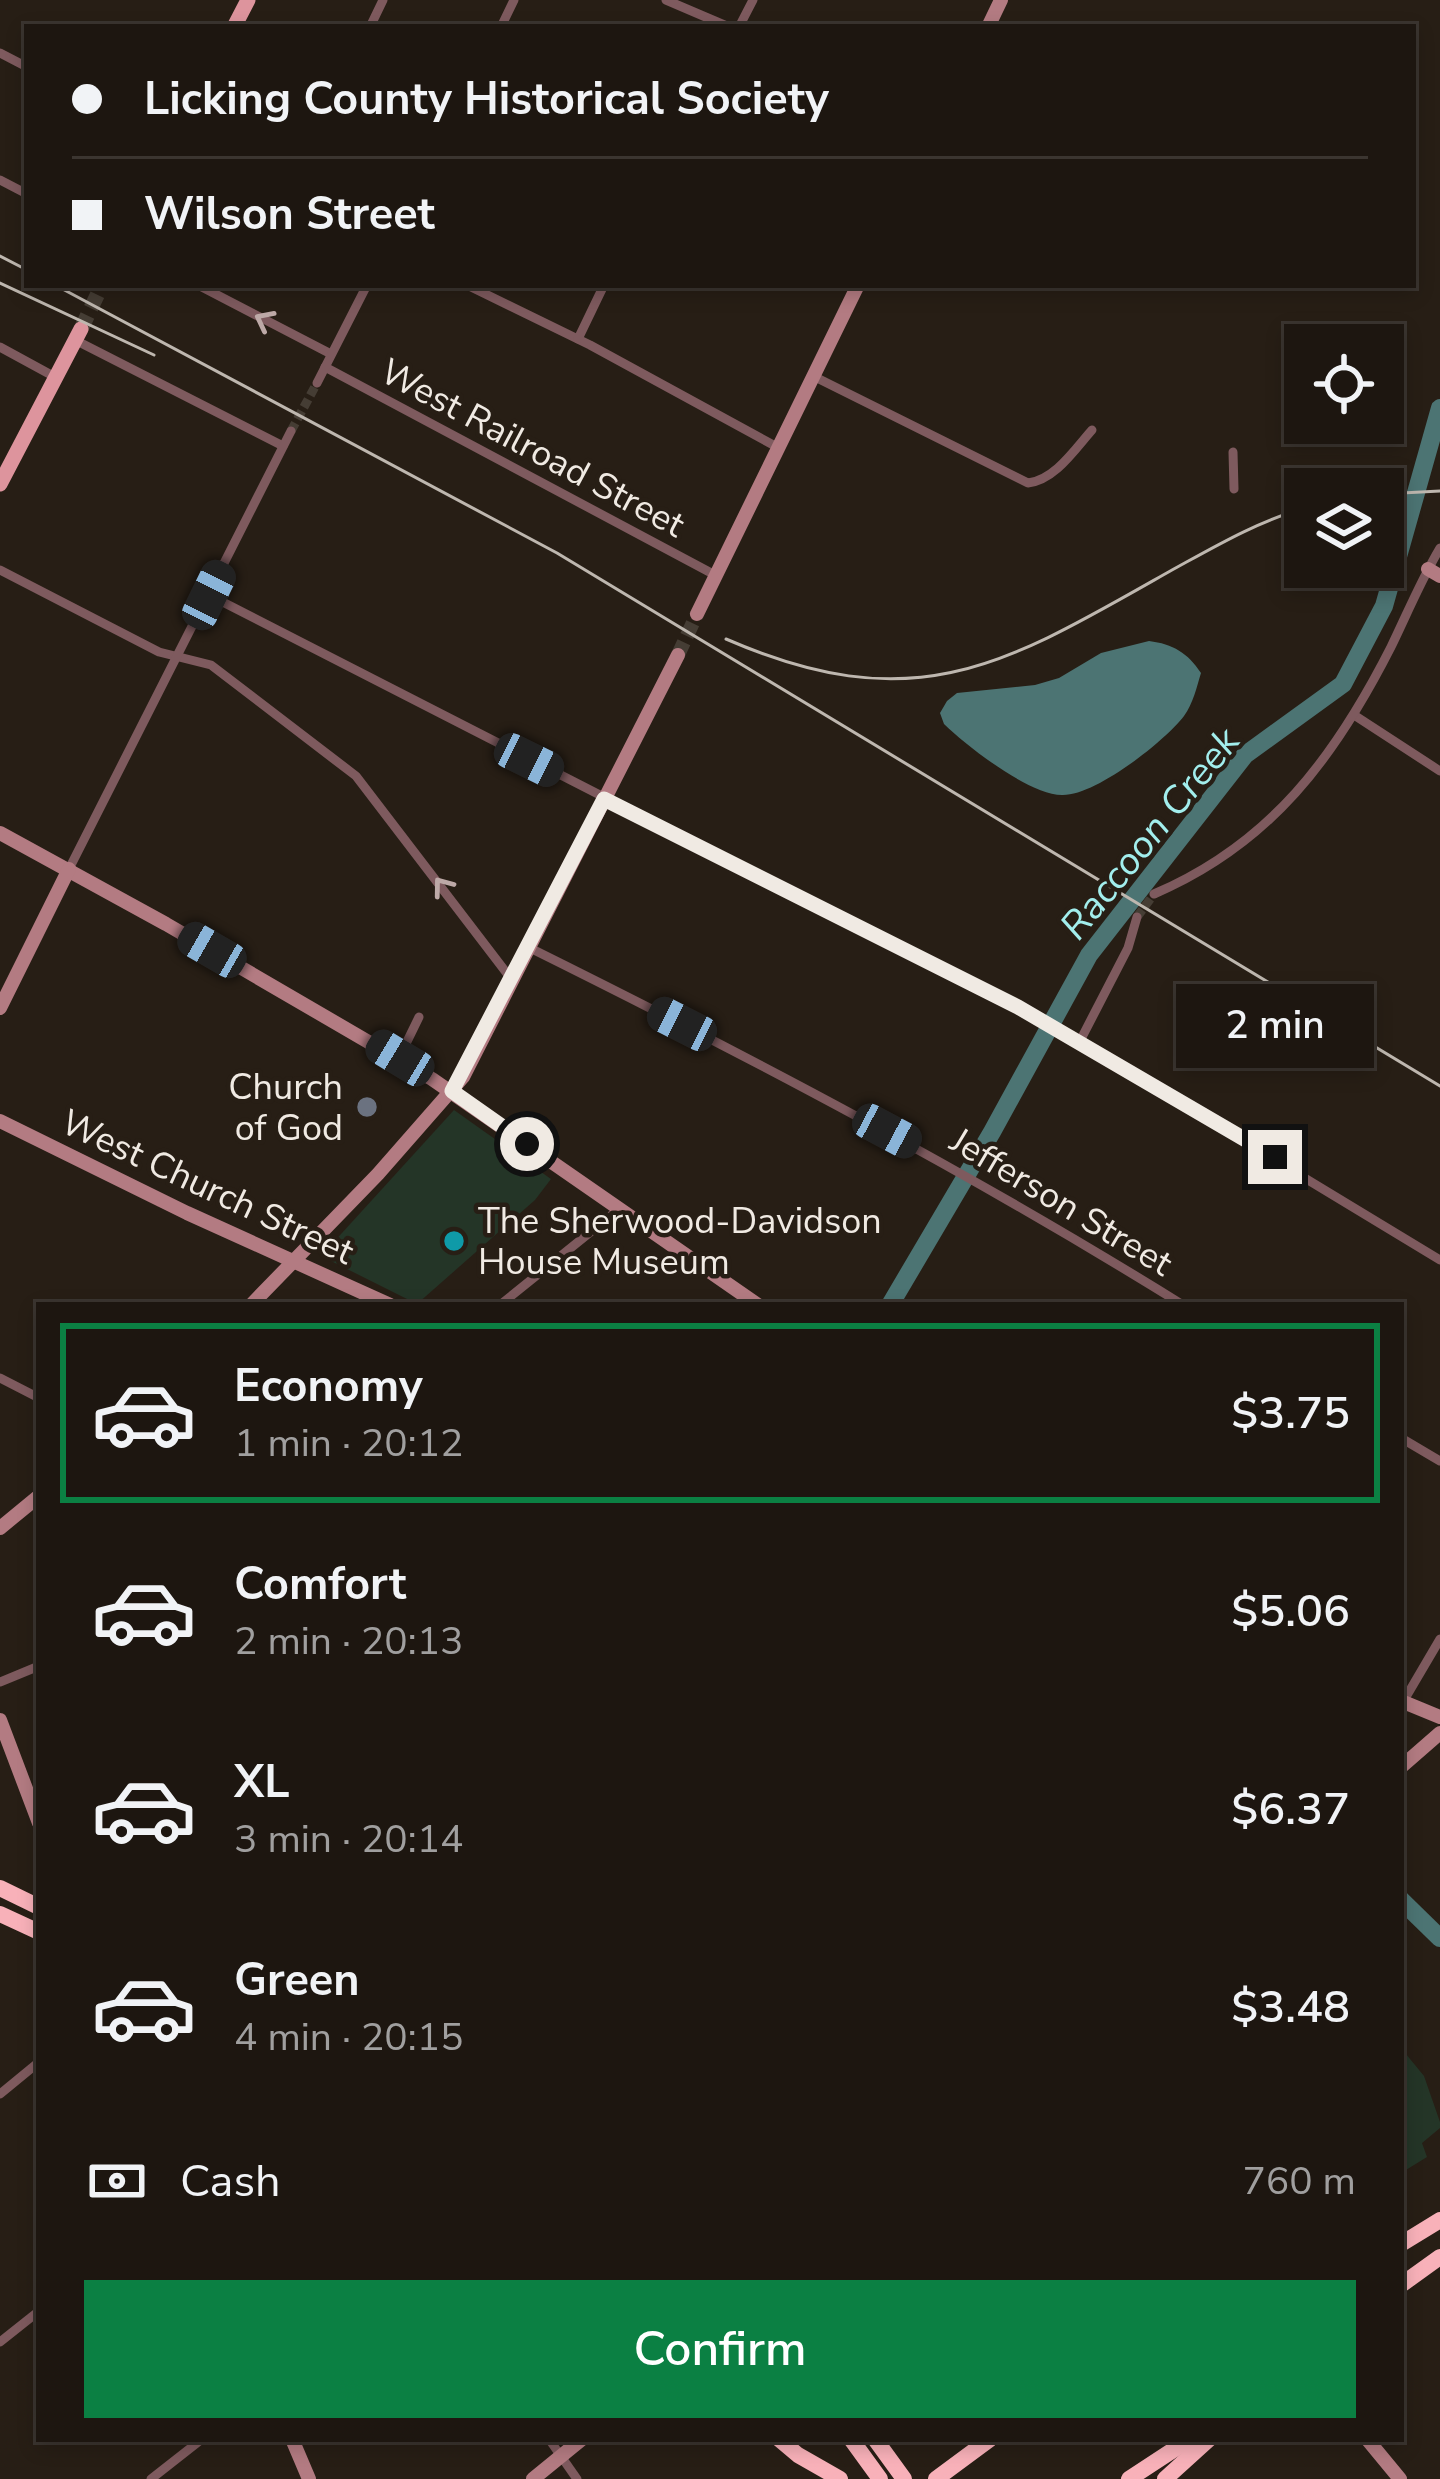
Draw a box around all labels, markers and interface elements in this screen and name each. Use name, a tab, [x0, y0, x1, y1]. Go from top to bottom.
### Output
text: Licking County Historical Society	[144, 69, 829, 130]
text: Wilson Street	[144, 184, 435, 245]
one-way arrow	[255, 311, 277, 334]
map controls	[1284, 324, 1404, 588]
button: locate	[1284, 324, 1404, 444]
street label: West Railroad Street	[372, 347, 693, 549]
button: layers	[1284, 468, 1404, 588]
car	[177, 555, 241, 635]
water label: Raccoon Creek	[1048, 716, 1253, 951]
car	[489, 728, 569, 792]
one-way arrow	[435, 878, 456, 900]
car	[172, 916, 252, 984]
callout: 2 min	[1176, 983, 1374, 1067]
car	[642, 992, 722, 1056]
text: 2 min	[1225, 999, 1325, 1052]
car	[360, 1024, 440, 1092]
place label: Church of God	[228, 1063, 343, 1153]
marker: Church of God	[354, 1094, 380, 1120]
street label: West Church Street	[53, 1098, 362, 1277]
car	[847, 1098, 927, 1164]
street label: Jefferson Street	[940, 1116, 1182, 1288]
route start	[500, 1117, 554, 1171]
route end	[1248, 1130, 1302, 1184]
place label: The Sherwood-Davidson House Museum	[478, 1197, 882, 1287]
marker: The Sherwood-Davidson House Museum	[441, 1228, 467, 1254]
text: Economy	[234, 1356, 423, 1417]
icon: car	[90, 1359, 198, 1467]
text: $3.75	[1231, 1383, 1350, 1444]
text: 1 min · 20:12	[234, 1417, 463, 1470]
text: Comfort	[234, 1554, 406, 1615]
icon: car	[90, 1557, 198, 1665]
text: $5.06	[1231, 1581, 1350, 1642]
text: 2 min · 20:13	[234, 1615, 463, 1668]
text: XL	[234, 1752, 290, 1813]
icon: car	[90, 1755, 198, 1863]
text: $6.37	[1231, 1779, 1350, 1840]
text: 3 min · 20:14	[234, 1813, 463, 1866]
text: Green	[234, 1950, 360, 2011]
icon: car	[90, 1953, 198, 2061]
text: $3.48	[1231, 1977, 1350, 2038]
text: 4 min · 20:15	[234, 2011, 463, 2064]
icon: cash	[84, 2148, 150, 2214]
text: Cash	[180, 2151, 281, 2212]
text: 760 m	[1242, 2155, 1356, 2208]
button: Confirm	[84, 2280, 1356, 2418]

